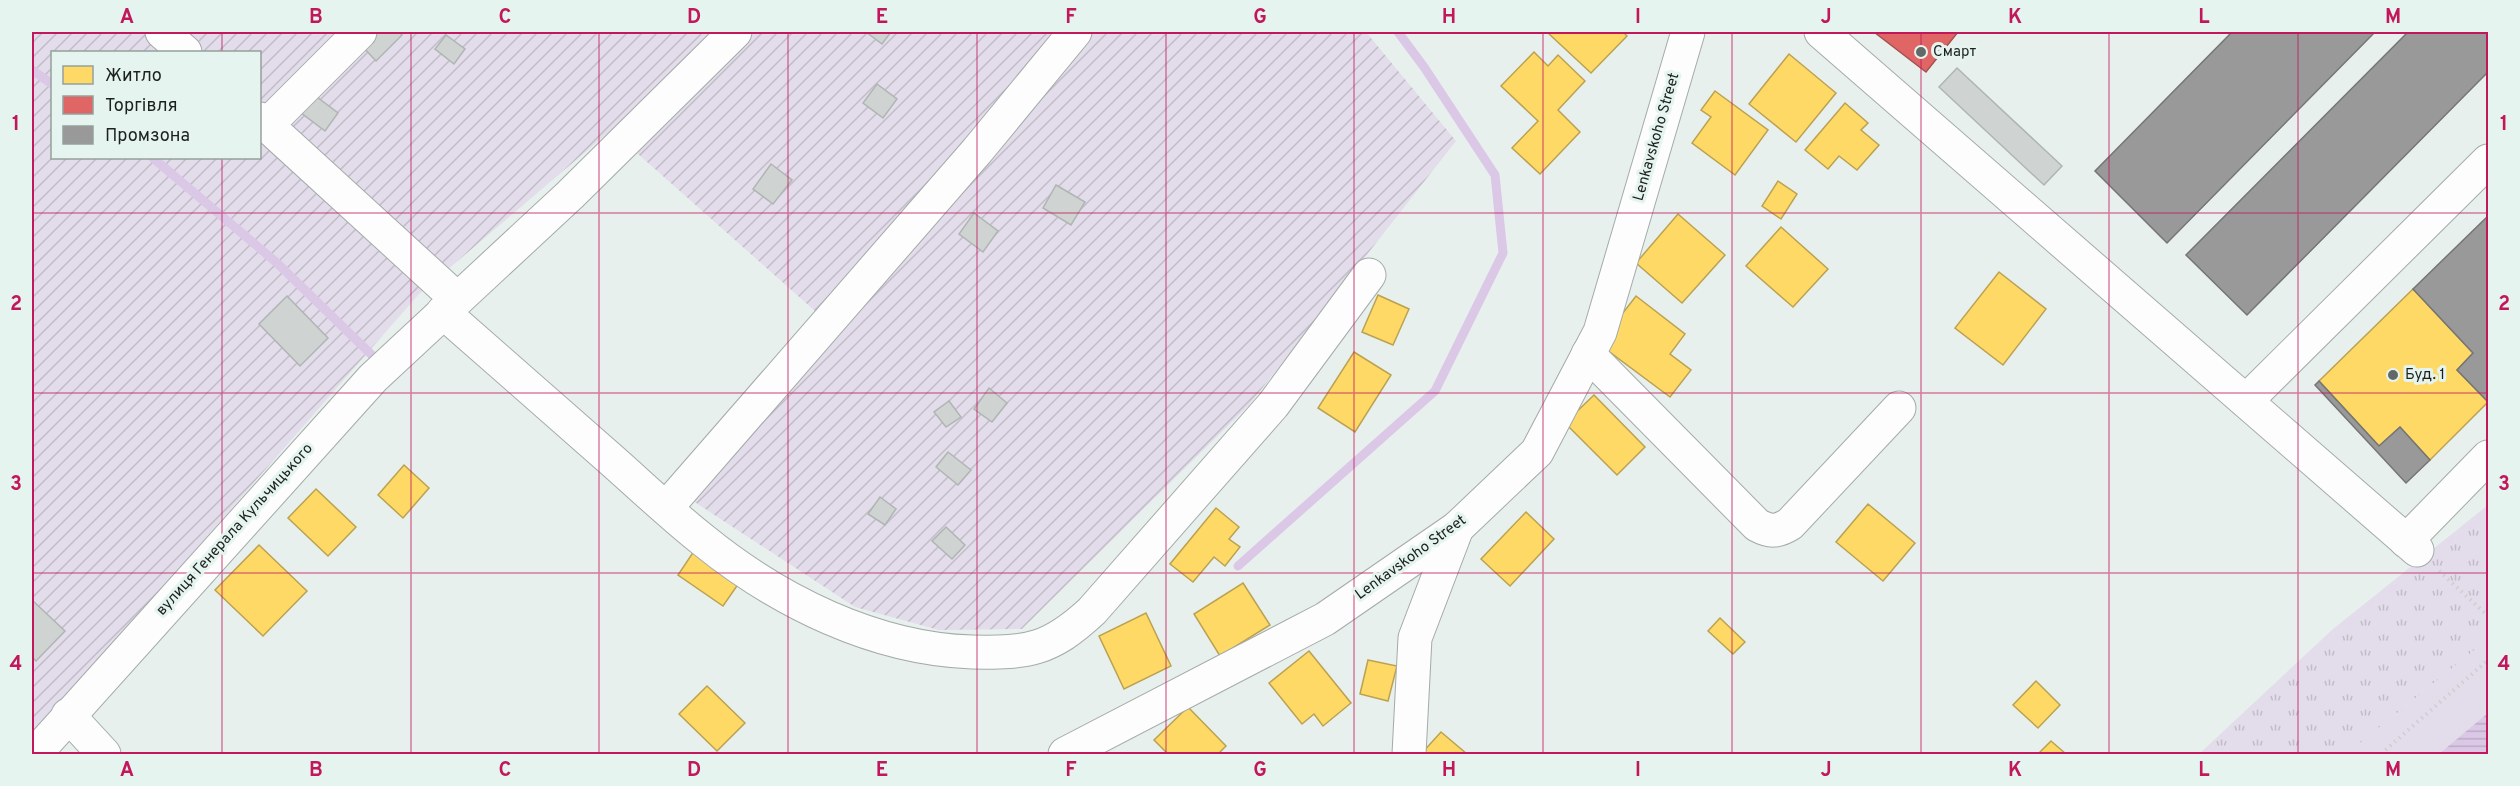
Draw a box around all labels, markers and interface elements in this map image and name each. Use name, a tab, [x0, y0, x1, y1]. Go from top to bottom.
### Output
text: A	[120, 5, 134, 31]
text: B	[309, 5, 323, 31]
text: C	[499, 5, 511, 31]
text: D	[687, 5, 701, 31]
text: E	[876, 5, 888, 31]
text: F	[1065, 5, 1077, 31]
text: G	[1253, 5, 1267, 31]
text: H	[1442, 5, 1456, 31]
text: I	[1635, 5, 1641, 31]
text: J	[1820, 5, 1832, 31]
text: K	[2008, 5, 2022, 31]
text: L	[2198, 5, 2210, 31]
text: M	[2385, 5, 2401, 31]
place label: Смарт	[1933, 43, 1976, 62]
marker: Смарт	[1914, 45, 1928, 59]
legend	[51, 51, 261, 159]
text: Житло	[105, 65, 162, 88]
street label: Lenkavskoho Street	[1630, 71, 1684, 203]
text: Торгівля	[105, 95, 178, 118]
text: 1	[12, 112, 20, 138]
text: 1	[2500, 112, 2508, 138]
text: Промзона	[105, 125, 190, 148]
text: 2	[10, 292, 22, 318]
text: 2	[2498, 292, 2510, 318]
place label: Буд. 1	[2405, 366, 2445, 385]
marker: Буд. 1	[2386, 368, 2400, 382]
street label: вулиця Генерала Кульчицького	[153, 440, 317, 620]
text: 3	[10, 472, 22, 498]
text: 3	[2498, 472, 2510, 498]
street label: Lenkavskoho Street	[1352, 511, 1470, 605]
text: 4	[10, 652, 22, 678]
text: 4	[2498, 652, 2510, 678]
text: A	[120, 758, 134, 784]
text: B	[309, 758, 323, 784]
text: C	[499, 758, 511, 784]
text: D	[687, 758, 701, 784]
text: E	[876, 758, 888, 784]
text: F	[1065, 758, 1077, 784]
text: G	[1253, 758, 1267, 784]
text: H	[1442, 758, 1456, 784]
text: I	[1635, 758, 1641, 784]
text: J	[1820, 758, 1832, 784]
text: K	[2008, 758, 2022, 784]
text: L	[2198, 758, 2210, 784]
text: M	[2385, 758, 2401, 784]

